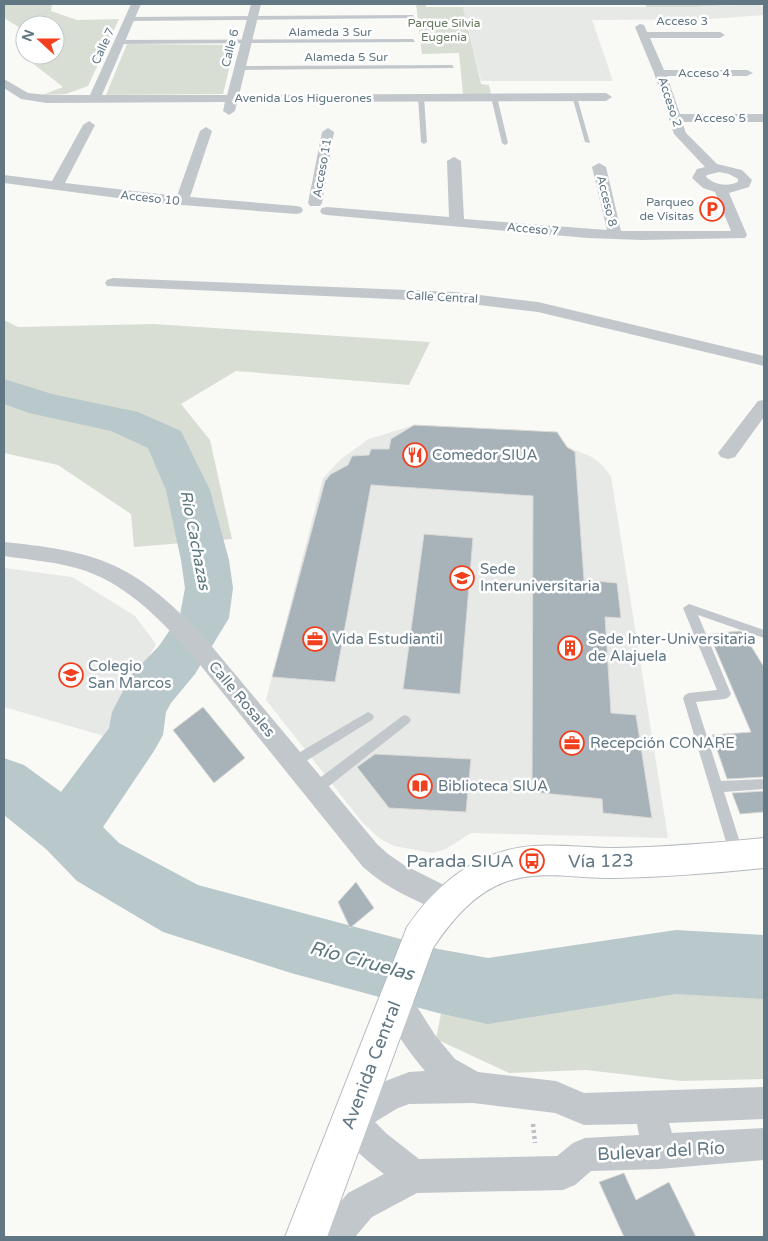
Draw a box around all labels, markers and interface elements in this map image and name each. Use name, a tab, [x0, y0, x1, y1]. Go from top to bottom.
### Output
street label: Acceso 3	[656, 14, 708, 28]
north arrow	[15, 15, 65, 65]
park label: Parque Silvia Eugenia	[407, 16, 481, 44]
street label: Alameda 3 Sur	[288, 25, 372, 39]
street label: Calle 7	[89, 26, 117, 66]
text: N	[18, 27, 38, 44]
street label: Calle 6	[219, 28, 241, 68]
street label: Alameda 5 Sur	[304, 50, 388, 64]
street label: Acceso 4	[678, 66, 730, 80]
street label: Acceso 2	[655, 75, 685, 129]
street label: Avenida Los Higuerones	[234, 91, 372, 105]
street label: Acceso 5	[694, 111, 746, 125]
street label: Acceso 11	[310, 137, 334, 199]
street label: Acceso 8	[594, 174, 620, 228]
street label: Acceso 10	[120, 188, 181, 208]
place label: Parqueo de Visitas	[639, 195, 694, 223]
parking icon: Parqueo de Visitas	[699, 196, 725, 222]
street label: Acceso 7	[506, 220, 560, 238]
street label: Calle Central	[406, 288, 478, 306]
restaurant icon: Comedor SIUA	[402, 442, 428, 468]
place label: Comedor SIUA	[432, 446, 538, 464]
water label: Río Cachazas	[176, 489, 215, 593]
place label: Sede Interuniversitaria	[480, 560, 600, 595]
school or university icon: Sede Interuniversitaria	[449, 565, 475, 591]
office icon: Vida Estudiantil	[302, 626, 328, 652]
place label: Vida Estudiantil	[332, 630, 443, 648]
place label: Sede Inter-Universitaria de Alajuela	[588, 630, 756, 665]
building icon: Sede Inter-Universitaria de Alajuela	[557, 635, 583, 661]
place label: Colegio San Marcos	[88, 657, 171, 692]
street label: Calle Rosales	[205, 657, 279, 741]
school or university icon: Colegio San Marcos	[58, 662, 84, 688]
office icon: Recepción CONARE	[559, 730, 585, 756]
place label: Recepción CONARE	[590, 734, 735, 752]
library icon: Biblioteca SIUA	[407, 773, 433, 799]
place label: Biblioteca SIUA	[438, 777, 548, 795]
bus stop icon: Parada SIUA	[519, 848, 545, 874]
street label: Vía 123	[568, 849, 634, 873]
place label: Parada SIUA	[406, 850, 514, 872]
water label: Río Ciruelas	[307, 937, 418, 986]
street label: Avenida Central	[336, 998, 406, 1132]
street label: Bulevar del Río	[597, 1137, 726, 1165]

